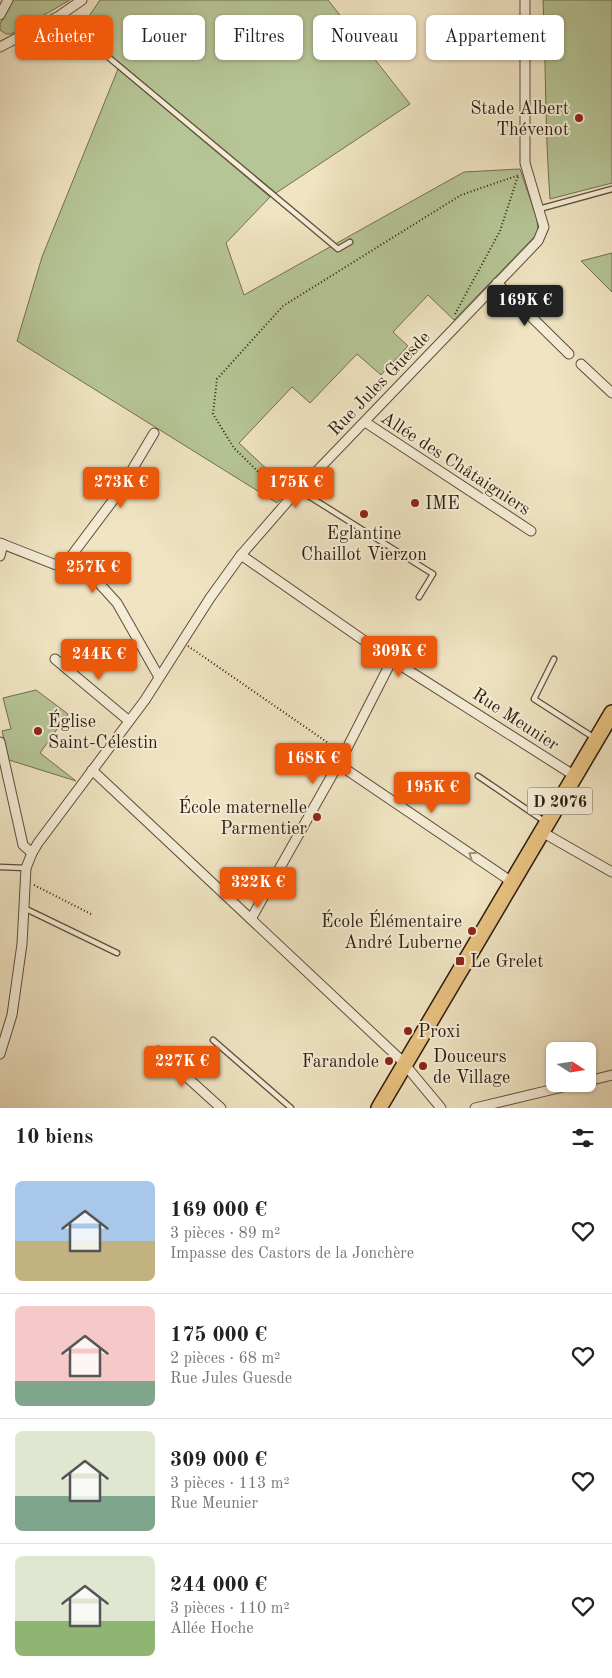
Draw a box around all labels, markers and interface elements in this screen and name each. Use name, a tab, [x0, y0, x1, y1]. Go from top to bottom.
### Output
chip: Acheter	[15, 15, 113, 60]
chip: Louer	[123, 15, 205, 60]
chip: Filtres	[215, 15, 303, 60]
chip: Nouveau	[313, 15, 416, 60]
chip: Appartement	[426, 15, 564, 60]
place label: Stade Albert Thévenot	[470, 100, 569, 139]
marker: Stade Albert Thévenot	[573, 112, 585, 124]
pin: 169K €	[484, 284, 566, 327]
text: 169K €	[498, 293, 552, 309]
street label: Rue Jules Guesde	[325, 328, 434, 439]
street label: Allée des Châtaigniers	[378, 409, 534, 519]
pin: 273K €	[80, 466, 162, 509]
pin: 175K €	[255, 466, 337, 509]
text: 273K €	[94, 475, 148, 491]
text: 175K €	[269, 475, 323, 491]
place label: IME	[425, 495, 460, 513]
marker: IME	[409, 497, 421, 509]
marker: Eglantine Chaillot Vierzon	[358, 508, 370, 520]
place label: Eglantine Chaillot Vierzon	[301, 525, 427, 564]
pin: 257K €	[52, 552, 134, 594]
text: 257K €	[66, 560, 120, 576]
pin: 309K €	[358, 636, 440, 678]
pin: 244K €	[58, 638, 140, 681]
text: 309K €	[372, 644, 426, 660]
text: 244K €	[72, 647, 126, 663]
street label: Rue Meunier	[469, 685, 562, 755]
place label: Église Saint-Célestin	[48, 709, 158, 752]
marker: Église Saint-Célestin	[32, 725, 44, 737]
pin: 168K €	[272, 742, 354, 785]
text: 168K €	[286, 751, 340, 767]
pin: 195K €	[391, 772, 473, 814]
text: 195K €	[405, 780, 459, 796]
road number: D 2076	[528, 788, 592, 814]
place label: École maternelle Parmentier	[178, 795, 308, 838]
marker: École maternelle Parmentier	[311, 811, 323, 823]
one-way arrow	[468, 852, 478, 861]
pin: 322K €	[217, 866, 299, 909]
text: 322K €	[231, 875, 285, 891]
place label: École Élémentaire André Luberne	[321, 909, 462, 952]
marker: École Élémentaire André Luberne	[466, 925, 478, 937]
place label: Le Grelet	[470, 953, 543, 971]
marker: Le Grelet	[454, 955, 466, 967]
place label: Proxi	[418, 1023, 460, 1041]
marker: Proxi	[402, 1025, 414, 1037]
north arrow	[546, 1042, 596, 1092]
map controls	[546, 1042, 596, 1092]
pin: 227K €	[141, 1046, 223, 1088]
place label: Douceurs de Village	[433, 1048, 510, 1087]
place label: Farandole	[302, 1053, 379, 1071]
text: 227K €	[155, 1054, 209, 1070]
marker: Farandole	[383, 1055, 395, 1067]
marker: Douceurs de Village	[417, 1060, 429, 1072]
icon: filters	[569, 1124, 597, 1152]
text: 10 biens	[15, 1127, 93, 1148]
text: 169 000 €	[170, 1200, 267, 1221]
icon: home	[55, 1201, 115, 1261]
icon: heart	[569, 1217, 597, 1245]
text: 3 pièces · 89 m²	[170, 1226, 280, 1242]
text: Impasse des Castors de la Jonchère	[170, 1246, 414, 1262]
text: 175 000 €	[170, 1325, 267, 1346]
icon: home	[55, 1326, 115, 1386]
icon: heart	[569, 1342, 597, 1370]
text: 2 pièces · 68 m²	[170, 1351, 280, 1367]
text: Rue Jules Guesde	[170, 1371, 292, 1387]
text: 309 000 €	[170, 1450, 267, 1471]
icon: home	[55, 1451, 115, 1511]
icon: heart	[569, 1467, 597, 1495]
text: 3 pièces · 113 m²	[170, 1476, 290, 1492]
text: Rue Meunier	[170, 1496, 258, 1512]
text: 244 000 €	[170, 1575, 267, 1596]
icon: home	[55, 1576, 115, 1636]
icon: heart	[569, 1592, 597, 1620]
text: 3 pièces · 110 m²	[170, 1601, 290, 1617]
text: Allée Hoche	[170, 1621, 254, 1637]

